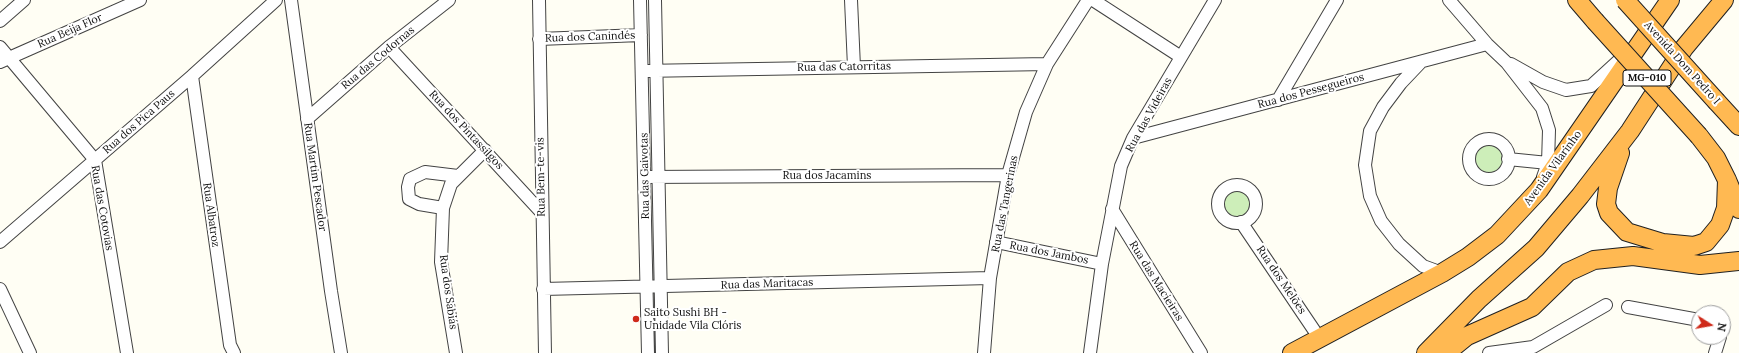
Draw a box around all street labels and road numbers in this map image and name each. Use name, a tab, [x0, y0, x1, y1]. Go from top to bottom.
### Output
street label: Rua Beija Flor	[36, 11, 104, 51]
street label: Avenida Dom Pedro I	[1641, 19, 1723, 107]
street label: Rua das Codornas	[339, 23, 417, 93]
street label: Rua dos Canindés	[545, 29, 635, 45]
street label: Rua das Catorritas	[797, 60, 891, 74]
street label: Rua dos Pessegueiros	[1256, 70, 1366, 112]
road number: MG-010	[1623, 70, 1671, 86]
street label: Rua das Videiras	[1123, 75, 1175, 155]
street label: Rua dos Pica Paus	[100, 87, 178, 157]
street label: Rua dos Pintassilgos	[426, 88, 506, 172]
street label: Rua Martim Pescador	[301, 122, 329, 232]
street label: Avenida Vilarinho	[1521, 128, 1585, 208]
street label: Rua das Gaivotas	[638, 133, 652, 219]
street label: Rua Bem-te-vis	[534, 137, 548, 217]
street label: Rua das Tangerinas	[989, 154, 1021, 254]
street label: Rua das Cotovias	[88, 164, 116, 252]
street label: Rua dos Jacamins	[783, 169, 871, 183]
street label: Rua Albatroz	[200, 182, 222, 248]
street label: Rua dos Jambos	[1008, 239, 1090, 267]
street label: Rua das Macieiras	[1126, 239, 1186, 323]
street label: Rua dos Melões	[1253, 243, 1309, 317]
street label: Rua dos Sabiás	[436, 254, 460, 330]
street label: Rua das Maritacas	[720, 276, 814, 292]

